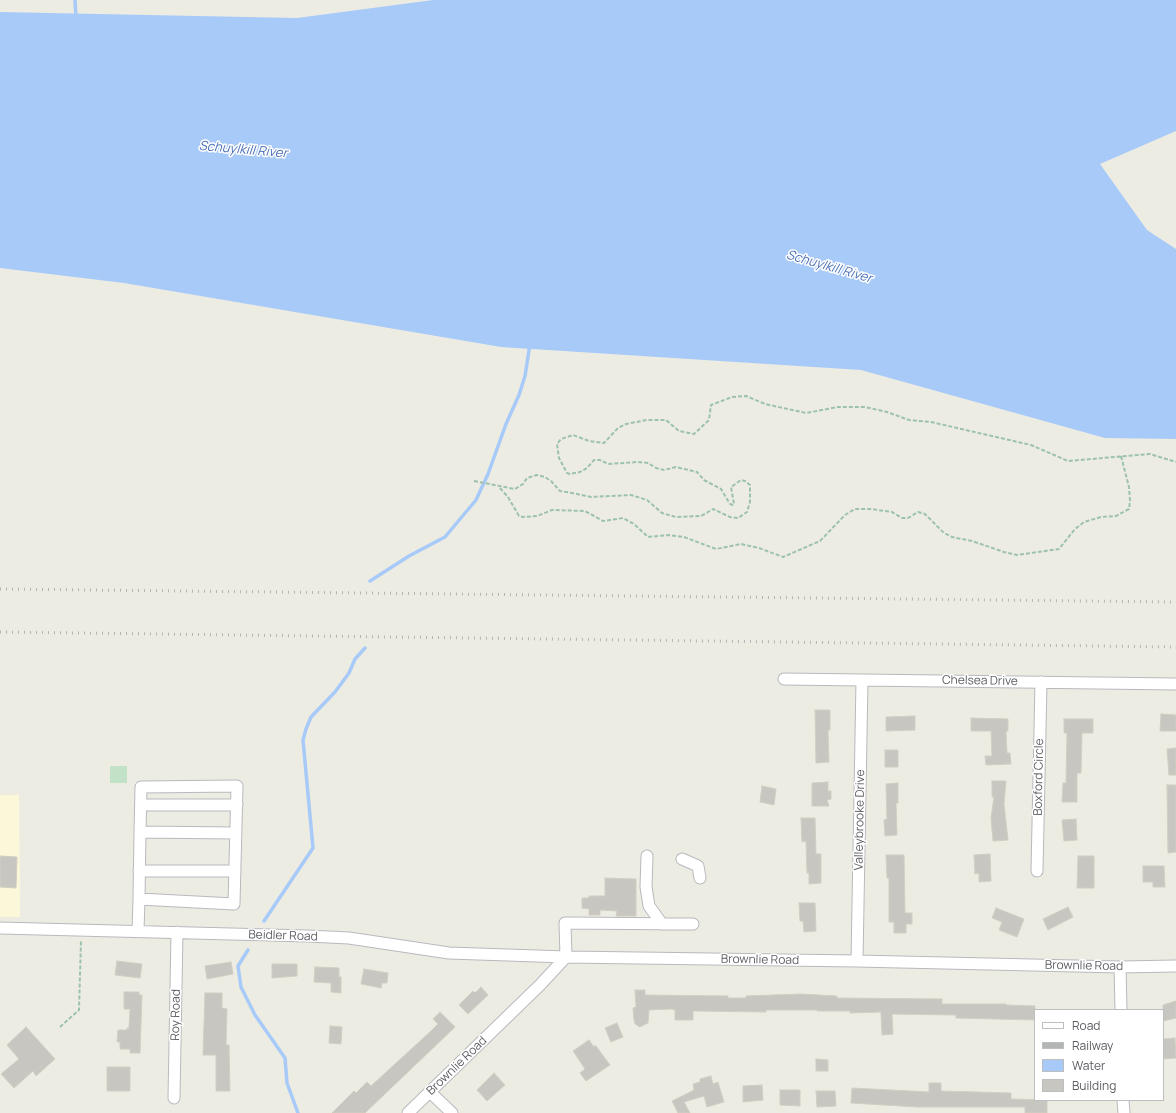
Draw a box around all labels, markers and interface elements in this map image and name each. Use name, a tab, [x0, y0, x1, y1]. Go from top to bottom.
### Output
water label: Schuylkill River	[198, 138, 288, 162]
water label: Schuylkill River	[784, 247, 874, 287]
street label: Chelsea Drive	[942, 673, 1018, 689]
street label: Boxford Circle	[1031, 738, 1047, 816]
street label: Valleybrooke Drive	[852, 769, 868, 871]
street label: Beidler Road	[248, 928, 318, 944]
street label: Brownlie Road	[721, 952, 799, 968]
street label: Brownlie Road	[1045, 958, 1123, 974]
street label: Roy Road	[168, 989, 184, 1041]
legend	[1034, 1009, 1164, 1101]
text: Road	[1072, 1017, 1100, 1034]
street label: Brownlie Road	[424, 1034, 490, 1098]
text: Railway	[1072, 1037, 1113, 1054]
text: Water	[1072, 1057, 1105, 1074]
text: Building	[1072, 1077, 1116, 1094]

